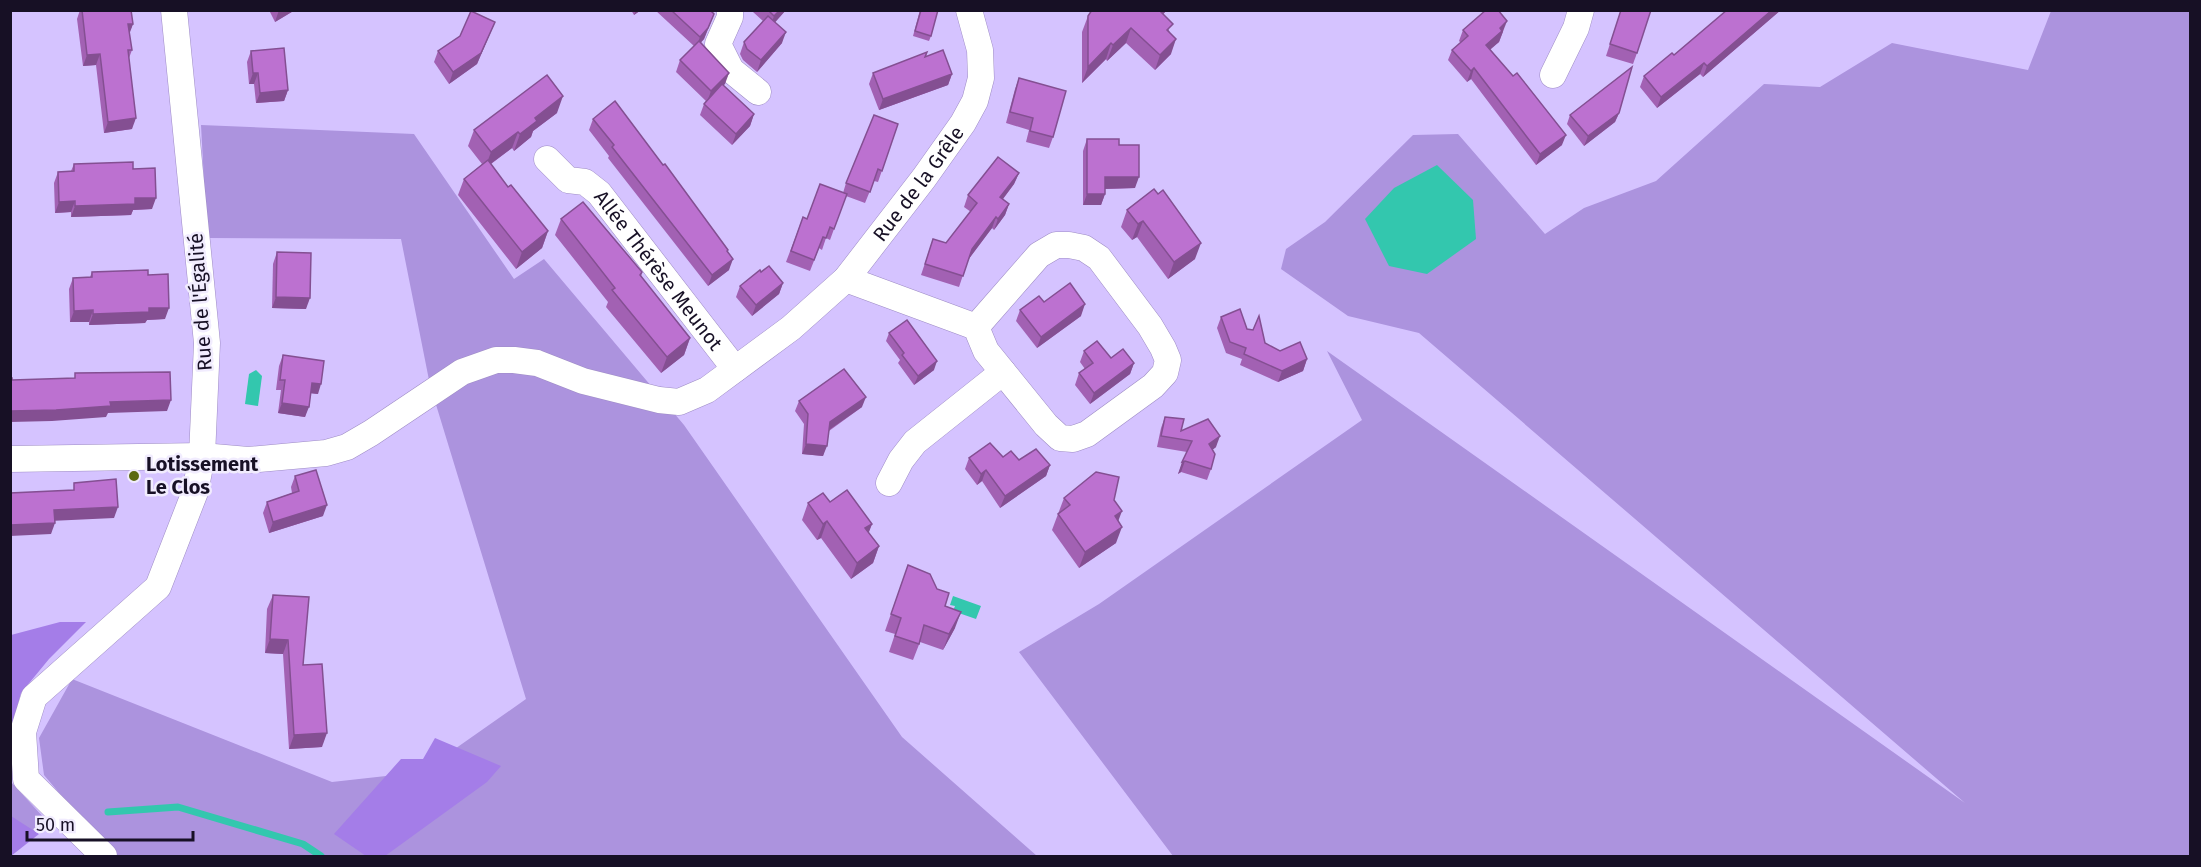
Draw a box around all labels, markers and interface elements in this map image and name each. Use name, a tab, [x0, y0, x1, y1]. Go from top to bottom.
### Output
street label: Rue de la Grêle	[868, 121, 969, 246]
street label: Allée Thérèse Meunot	[589, 185, 728, 355]
street label: Rue de l'Égalité	[183, 232, 217, 372]
place label: Lotissement Le Clos	[146, 452, 258, 499]
marker: Lotissement Le Clos	[127, 469, 141, 483]
scale bar	[27, 804, 194, 842]
text: 50 m	[36, 814, 75, 836]

